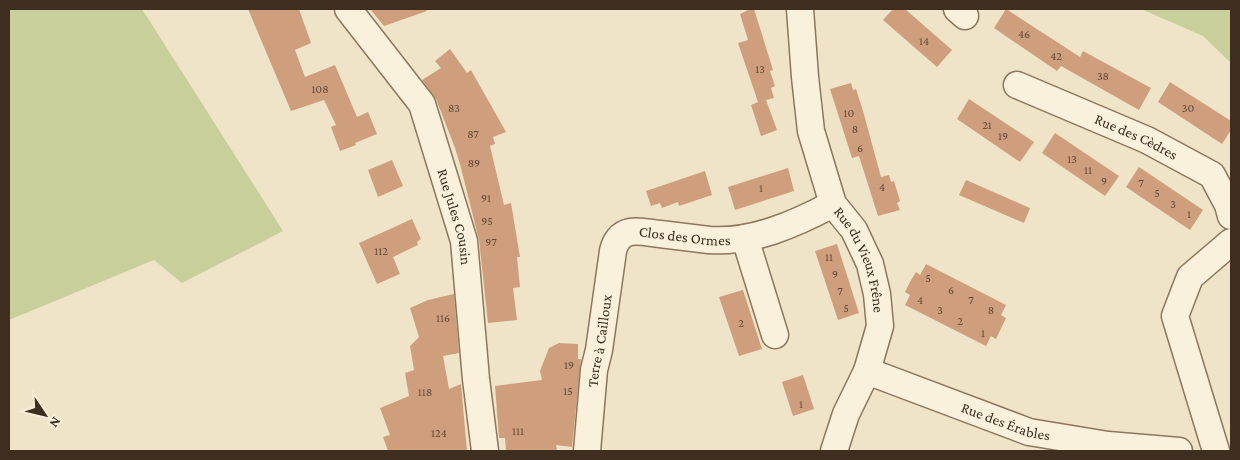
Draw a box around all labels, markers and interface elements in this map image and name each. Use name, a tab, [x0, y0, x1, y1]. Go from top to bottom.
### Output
house number: 46	[1018, 27, 1030, 41]
house number: 14	[919, 34, 929, 48]
house number: 42	[1050, 49, 1062, 63]
house number: 13	[755, 62, 765, 76]
house number: 38	[1097, 69, 1109, 83]
house number: 108	[311, 82, 329, 96]
house number: 83	[448, 101, 460, 115]
house number: 30	[1182, 101, 1194, 115]
house number: 10	[844, 106, 855, 120]
street label: Rue des Cèdres	[1092, 111, 1180, 163]
house number: 21	[982, 118, 992, 132]
house number: 8	[852, 122, 858, 136]
house number: 87	[467, 127, 479, 141]
house number: 19	[998, 129, 1008, 143]
house number: 6	[857, 141, 863, 155]
house number: 13	[1067, 152, 1077, 166]
house number: 89	[468, 156, 480, 170]
house number: 11	[1084, 163, 1092, 177]
street label: Rue Jules Cousin	[434, 167, 474, 266]
house number: 9	[1101, 174, 1107, 188]
house number: 7	[1138, 176, 1144, 190]
house number: 4	[879, 180, 885, 194]
house number: 1	[759, 181, 763, 195]
house number: 5	[1154, 186, 1160, 200]
house number: 91	[481, 191, 491, 205]
house number: 3	[1170, 197, 1176, 211]
street label: Rue du Vieux Frêne	[831, 204, 887, 314]
house number: 1	[1187, 207, 1191, 221]
house number: 95	[481, 214, 493, 228]
street label: Clos des Ormes	[638, 223, 731, 248]
house number: 97	[485, 235, 497, 249]
house number: 112	[374, 244, 388, 258]
house number: 11	[825, 250, 833, 264]
house number: 9	[832, 267, 838, 281]
house number: 5	[925, 271, 931, 285]
house number: 6	[948, 283, 954, 297]
house number: 7	[837, 284, 843, 298]
street label: Terre à Cailloux	[585, 293, 615, 388]
house number: 4	[917, 293, 923, 307]
house number: 7	[968, 293, 974, 307]
house number: 5	[843, 301, 849, 315]
house number: 3	[937, 303, 943, 317]
house number: 8	[988, 303, 994, 317]
house number: 116	[436, 311, 450, 325]
house number: 2	[957, 314, 963, 328]
house number: 2	[738, 316, 744, 330]
house number: 1	[981, 326, 985, 340]
house number: 19	[564, 358, 574, 372]
house number: 15	[563, 384, 573, 398]
house number: 118	[418, 385, 432, 399]
north arrow	[20, 390, 70, 440]
house number: 1	[799, 397, 803, 411]
street label: Rue des Érables	[959, 399, 1052, 443]
text: N	[46, 414, 65, 431]
house number: 111	[512, 424, 524, 438]
house number: 124	[431, 426, 447, 440]

